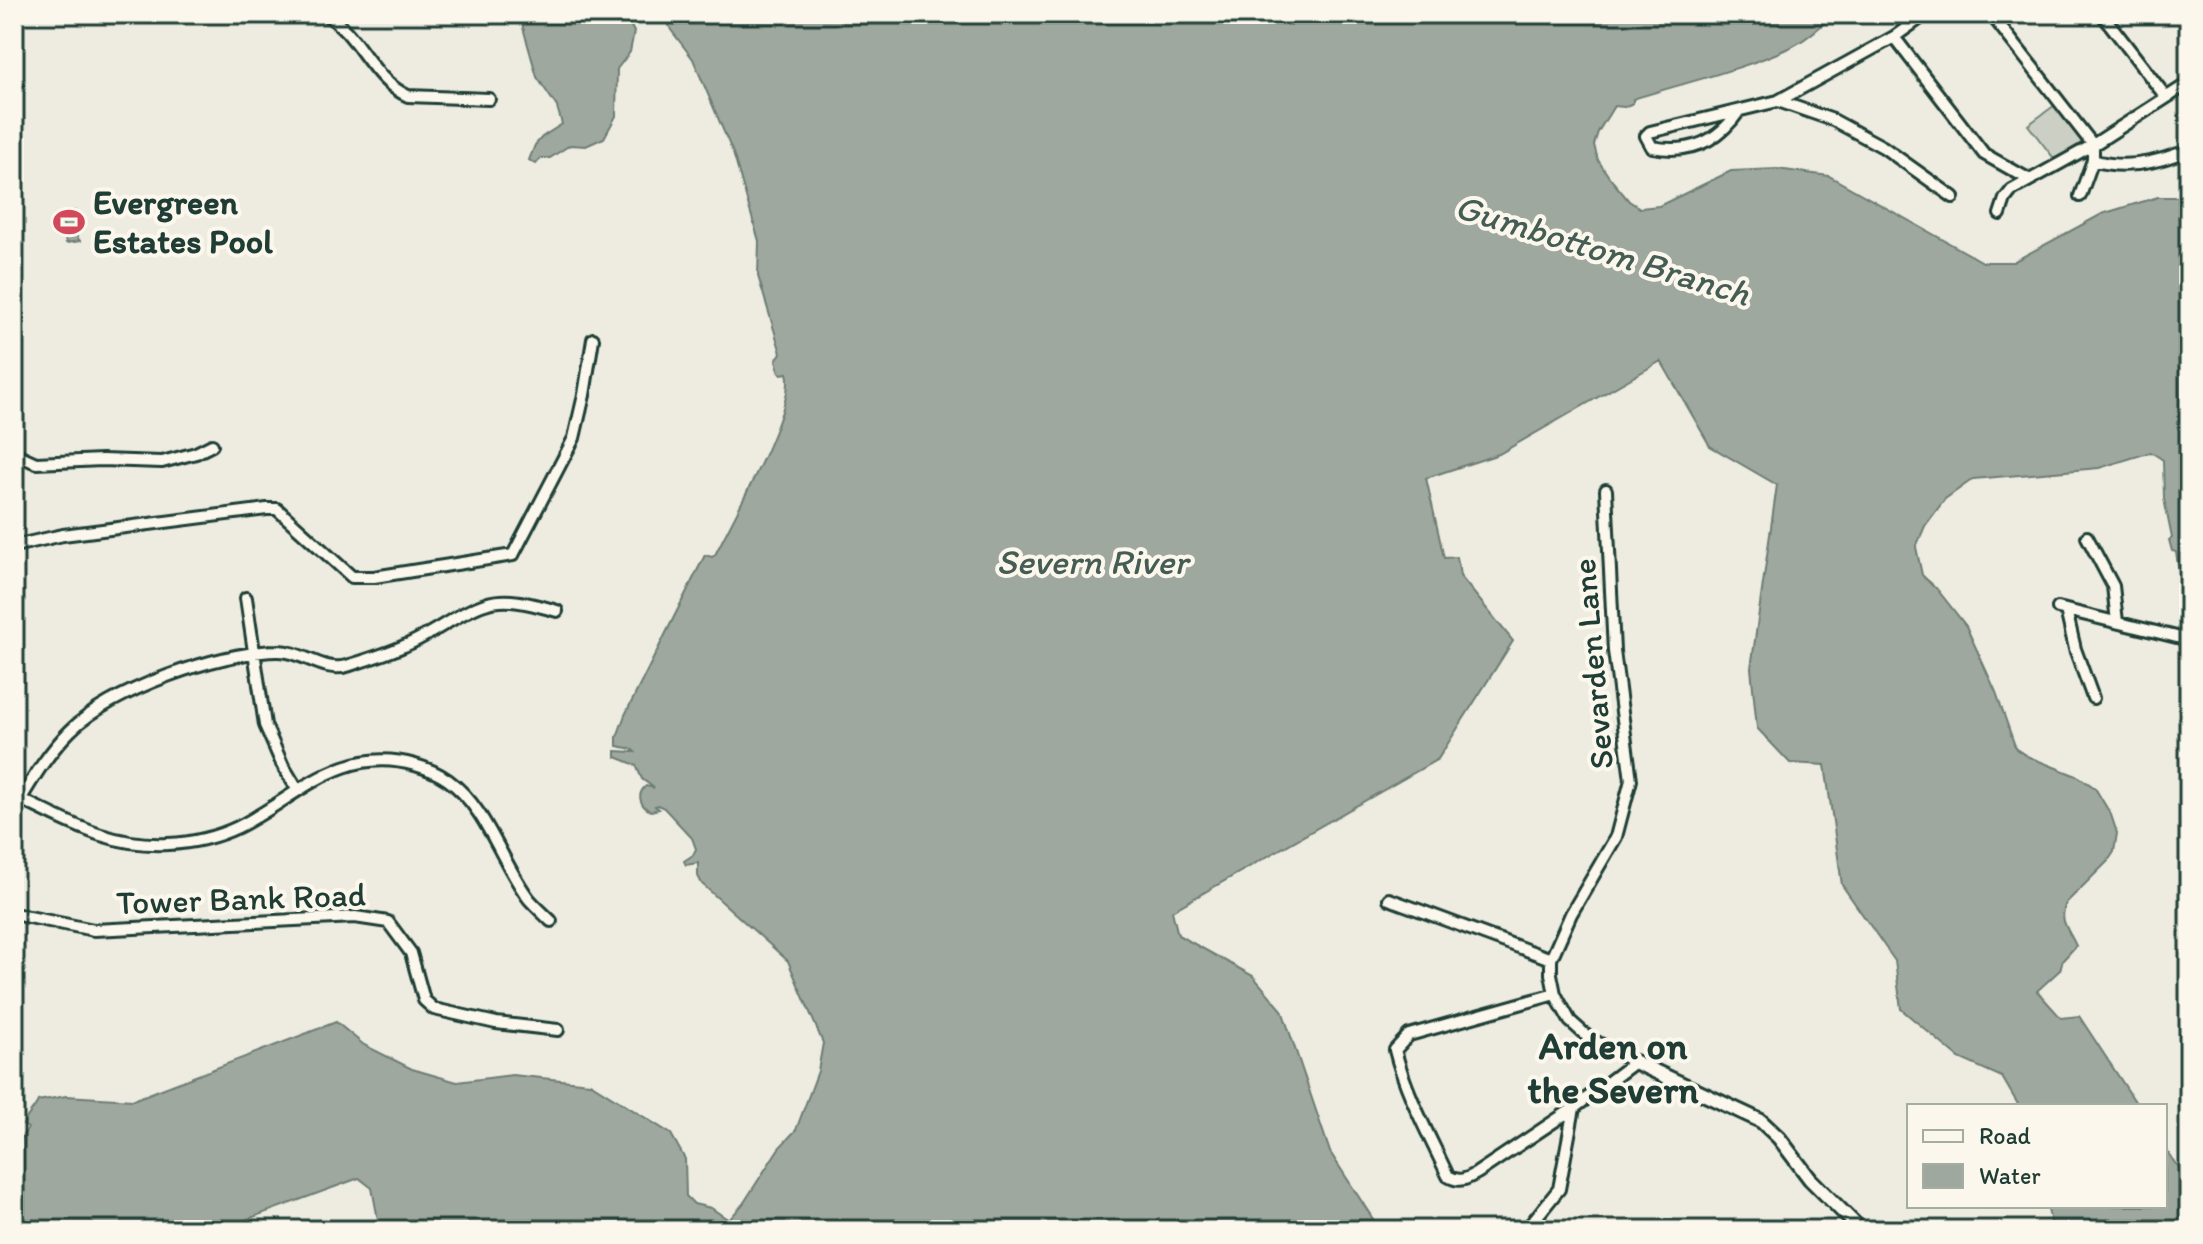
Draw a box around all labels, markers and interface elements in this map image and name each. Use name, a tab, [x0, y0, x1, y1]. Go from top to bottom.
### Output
place label: Evergreen Estates Pool	[93, 182, 273, 262]
water label: Gumbottom Branch	[1450, 184, 1756, 315]
sports icon: Evergreen Estates Pool	[52, 205, 86, 239]
water label: Severn River	[996, 540, 1191, 583]
street label: Sevarden Lane	[1563, 557, 1622, 771]
street label: Tower Bank Road	[115, 874, 367, 923]
district label: Arden on the Severn	[1527, 1023, 1699, 1113]
legend	[1907, 1104, 2167, 1208]
text: Road	[1979, 1121, 2031, 1150]
text: Water	[1979, 1161, 2041, 1190]

